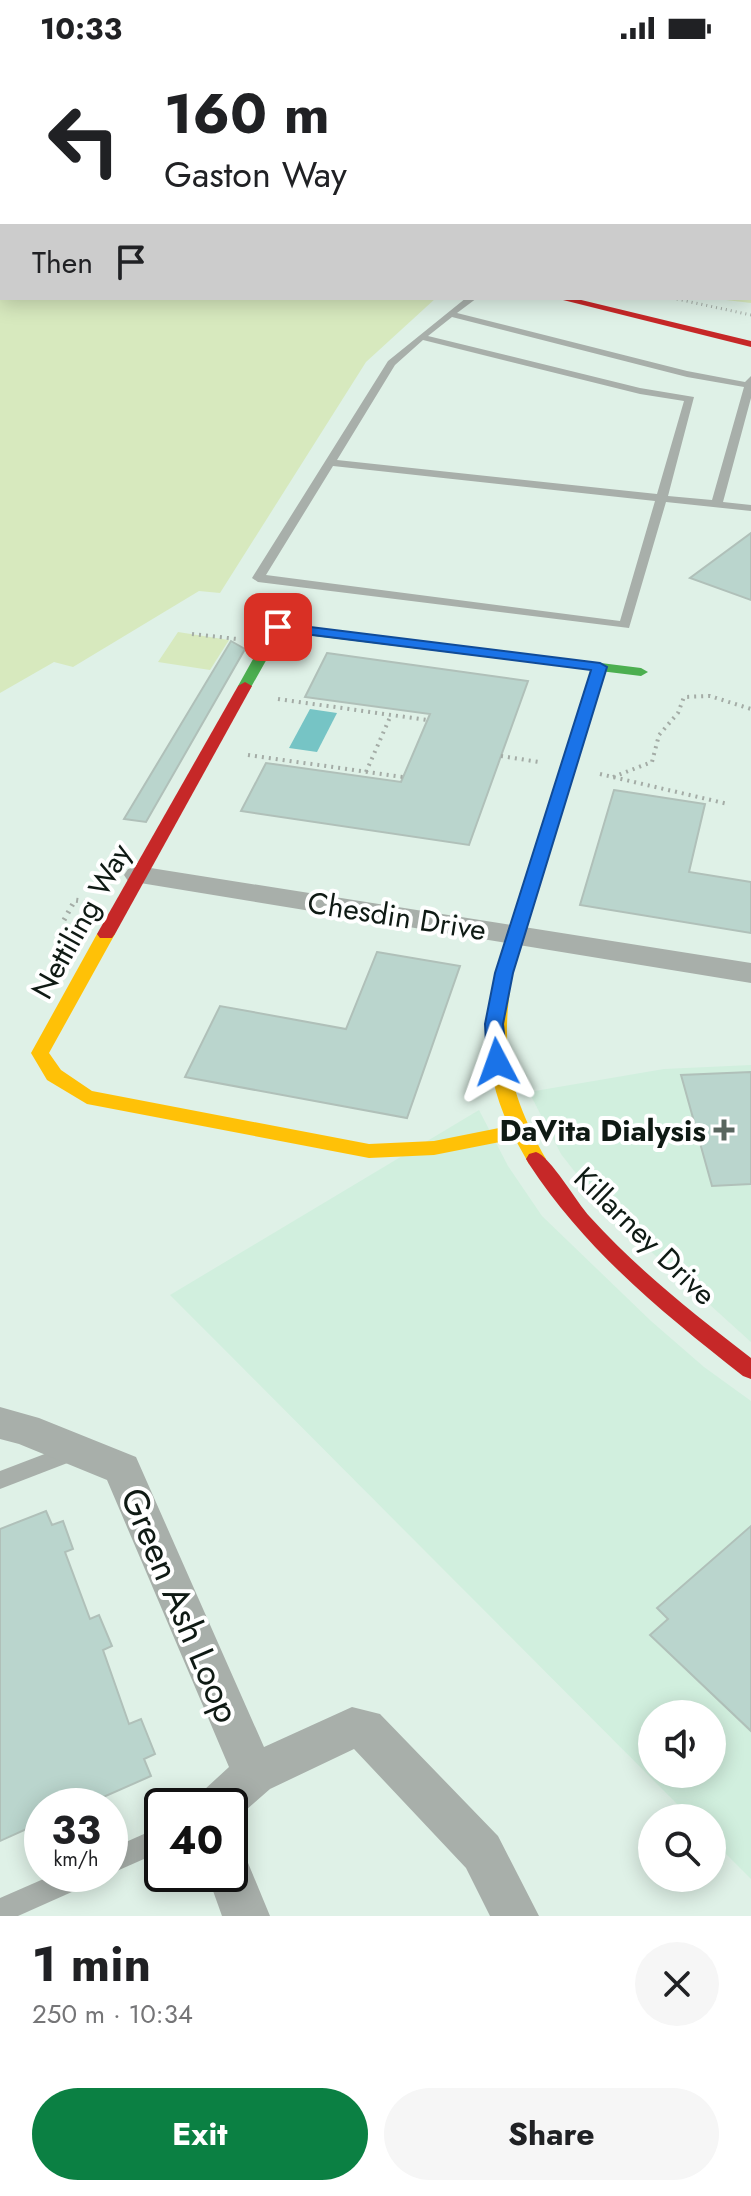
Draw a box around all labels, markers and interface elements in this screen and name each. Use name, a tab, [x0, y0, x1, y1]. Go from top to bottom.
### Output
text: 10:33	[40, 7, 122, 50]
text: 160 m	[164, 73, 330, 154]
icon: left	[32, 88, 136, 192]
text: Gaston Way	[164, 148, 347, 200]
icon: arrive	[109, 240, 153, 284]
text: Then	[32, 241, 93, 284]
pin	[244, 593, 312, 661]
icon: arrive	[256, 605, 300, 649]
street label: Nettiling Way	[21, 835, 142, 1006]
street label: Chesdin Drive	[305, 881, 489, 951]
position arrow	[455, 1020, 539, 1104]
place label: DaVita Dialysis	[499, 1109, 706, 1152]
marker: DaVita Dialysis	[713, 1119, 735, 1141]
street label: Killarney Drive	[564, 1157, 726, 1315]
street label: Green Ash Loop	[108, 1480, 254, 1730]
map controls	[638, 1700, 726, 1892]
button: sound	[638, 1700, 726, 1788]
speed limit sign: 40	[144, 1788, 248, 1892]
text: 33	[51, 1801, 101, 1859]
button: search	[638, 1804, 726, 1892]
text: km/h	[53, 1845, 99, 1874]
text: 1 min	[32, 1930, 151, 1999]
button: close	[635, 1942, 719, 2026]
text: 250 m · 10:34	[32, 1995, 193, 2033]
button: Exit	[32, 2088, 368, 2180]
button: Share	[384, 2088, 719, 2180]

